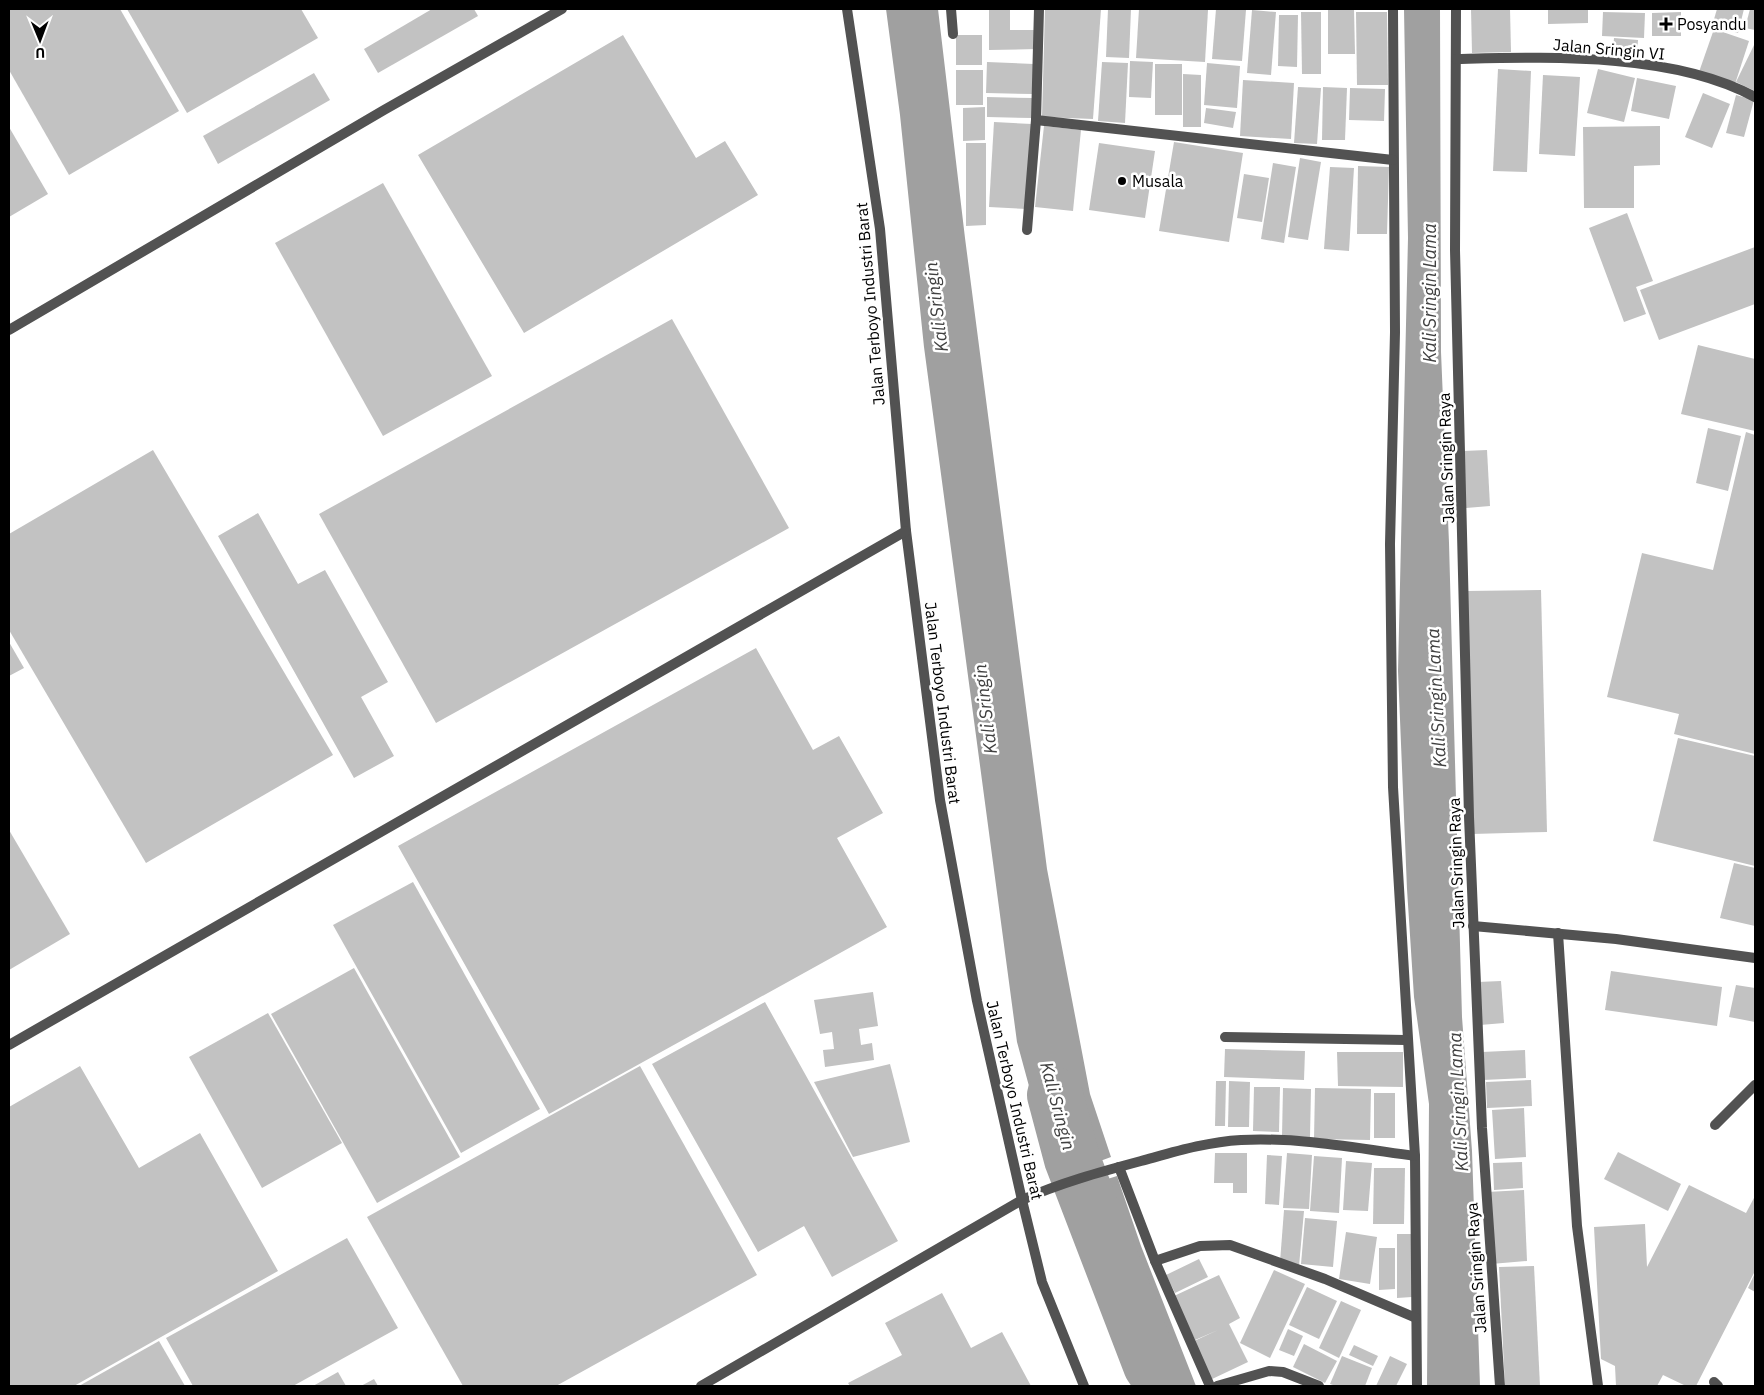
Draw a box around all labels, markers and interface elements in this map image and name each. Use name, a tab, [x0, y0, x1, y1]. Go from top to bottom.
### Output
place label: Posyandu	[1677, 14, 1747, 34]
north arrow	[15, 15, 65, 65]
marker: Posyandu	[1659, 17, 1673, 31]
street label: Jalan Sringin VI	[1552, 34, 1666, 64]
text: U	[35, 44, 45, 62]
place label: Musala	[1132, 171, 1184, 191]
marker: Musala	[1116, 175, 1128, 187]
street label: Jalan Terboyo Industri Barat	[851, 202, 889, 406]
water label: Kali Sringin Lama	[1418, 223, 1441, 363]
water label: Kali Sringin	[919, 261, 953, 353]
street label: Jalan Sringin Raya	[1434, 392, 1458, 524]
street label: Jalan Terboyo Industri Barat	[921, 601, 965, 805]
water label: Kali Sringin Lama	[1421, 628, 1451, 768]
water label: Kali Sringin	[968, 663, 1002, 755]
street label: Jalan Sringin Raya	[1444, 797, 1468, 929]
street label: Jalan Terboyo Industri Barat	[982, 998, 1048, 1202]
water label: Kali Sringin Lama	[1443, 1032, 1473, 1172]
water label: Kali Sringin	[1035, 1059, 1081, 1153]
street label: Jalan Sringin Raya	[1461, 1202, 1491, 1334]

